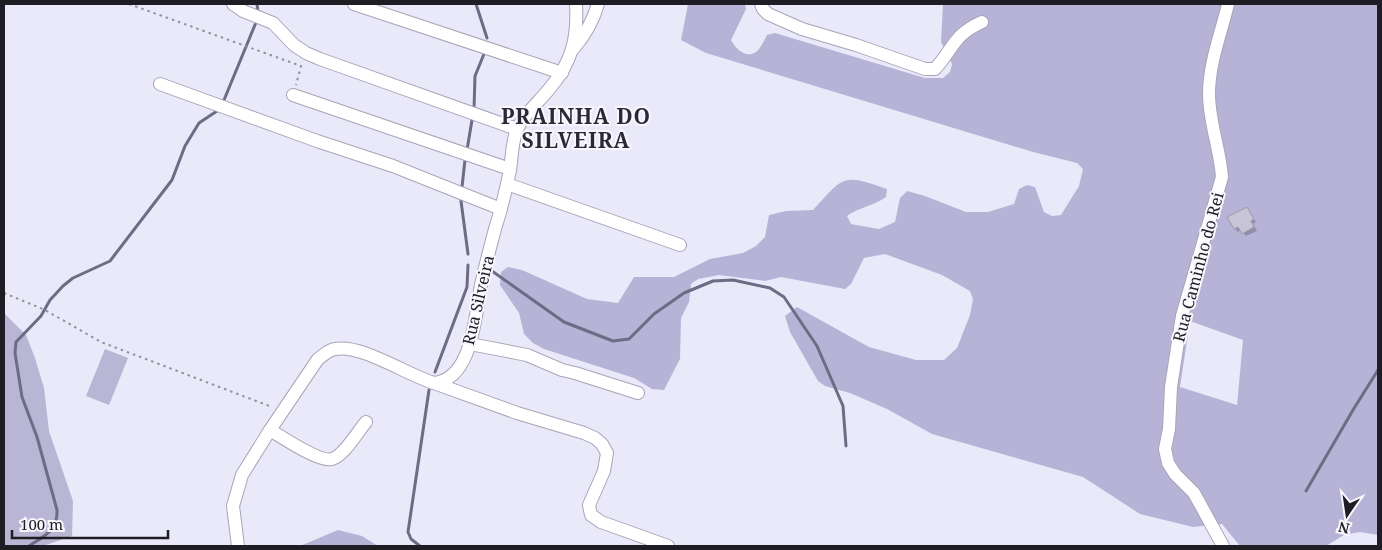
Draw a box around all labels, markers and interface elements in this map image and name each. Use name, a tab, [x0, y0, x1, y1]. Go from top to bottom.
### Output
district label: PRAINHA DO SILVEIRA	[501, 102, 651, 154]
street label: Rua Caminho do Rei	[1167, 190, 1229, 344]
street label: Rua Silveira	[457, 253, 499, 347]
north arrow	[1322, 490, 1372, 540]
scale bar	[12, 508, 169, 540]
text: 100 m	[20, 514, 63, 534]
text: N	[1336, 518, 1351, 539]

